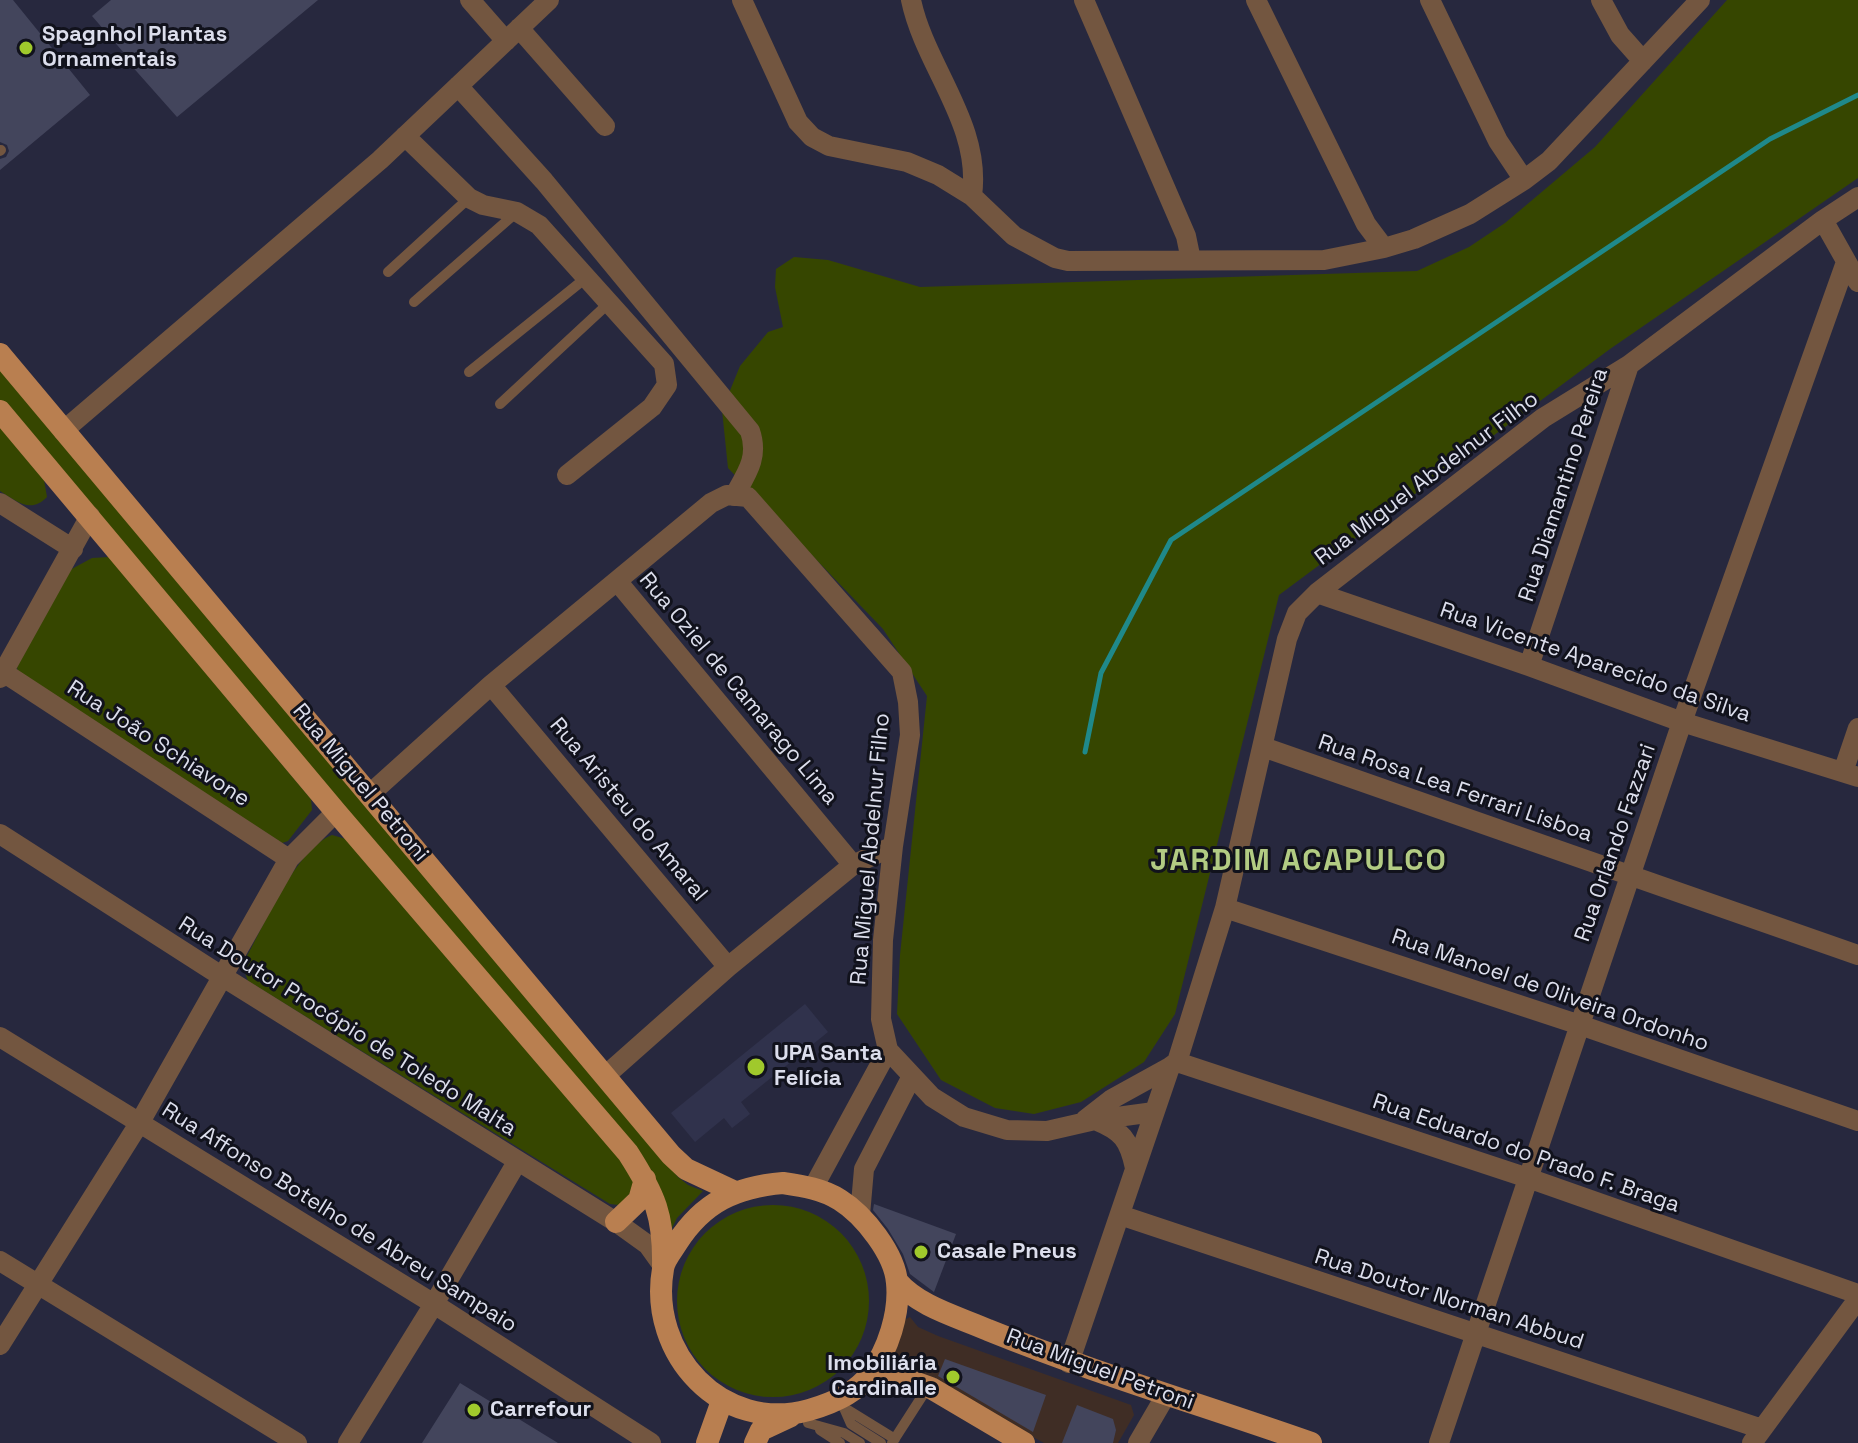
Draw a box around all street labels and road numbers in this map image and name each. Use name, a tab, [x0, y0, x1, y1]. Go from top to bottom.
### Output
street label: Rua Diamantino Pereira	[1514, 365, 1614, 605]
street label: Rua Miguel Abdelnur Filho	[1310, 386, 1544, 572]
street label: Rua Oziel de Camarago Lima	[633, 567, 843, 811]
street label: Rua Vicente Aparecido da Silva	[1436, 597, 1754, 729]
street label: Rua João Schiavone	[62, 675, 254, 813]
street label: Rua Miguel Petroni	[286, 699, 434, 867]
street label: Rua Miguel Abdelnur Filho	[846, 712, 896, 986]
street label: Rua Aristeu do Amaral	[544, 713, 712, 907]
street label: Rua Rosa Lea Ferrari Lisboa	[1314, 730, 1596, 848]
street label: Rua Orlando Fazzari	[1570, 741, 1662, 945]
street label: Rua Doutor Procópio de Toledo Malta	[173, 912, 521, 1142]
street label: Rua Manoel de Oliveira Ordonho	[1388, 924, 1712, 1058]
street label: Rua Eduardo do Prado F. Braga	[1369, 1089, 1683, 1219]
street label: Rua Affonso Botelho de Abreu Sampaio	[157, 1097, 521, 1339]
street label: Rua Doutor Norman Abbud	[1311, 1244, 1587, 1356]
street label: Rua Miguel Petroni	[1003, 1324, 1197, 1416]

